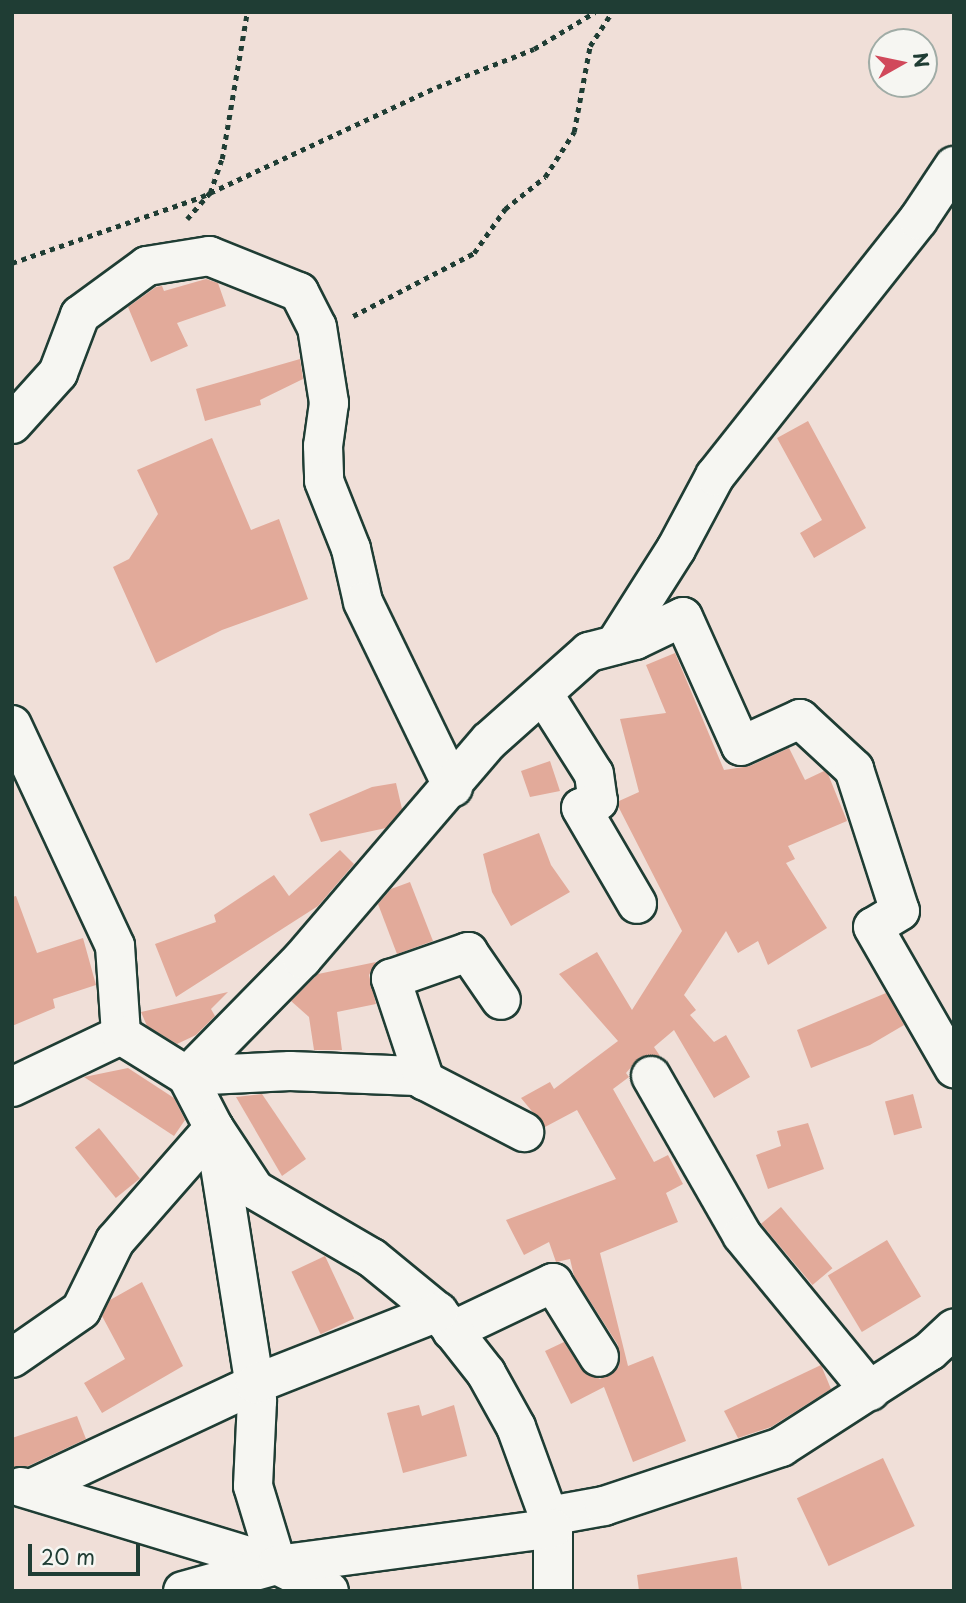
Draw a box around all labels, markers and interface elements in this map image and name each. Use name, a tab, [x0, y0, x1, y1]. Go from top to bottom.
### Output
north arrow	[868, 28, 938, 98]
text: N	[907, 50, 937, 70]
scale bar	[32, 1530, 144, 1574]
text: 20 m	[41, 1540, 95, 1572]

